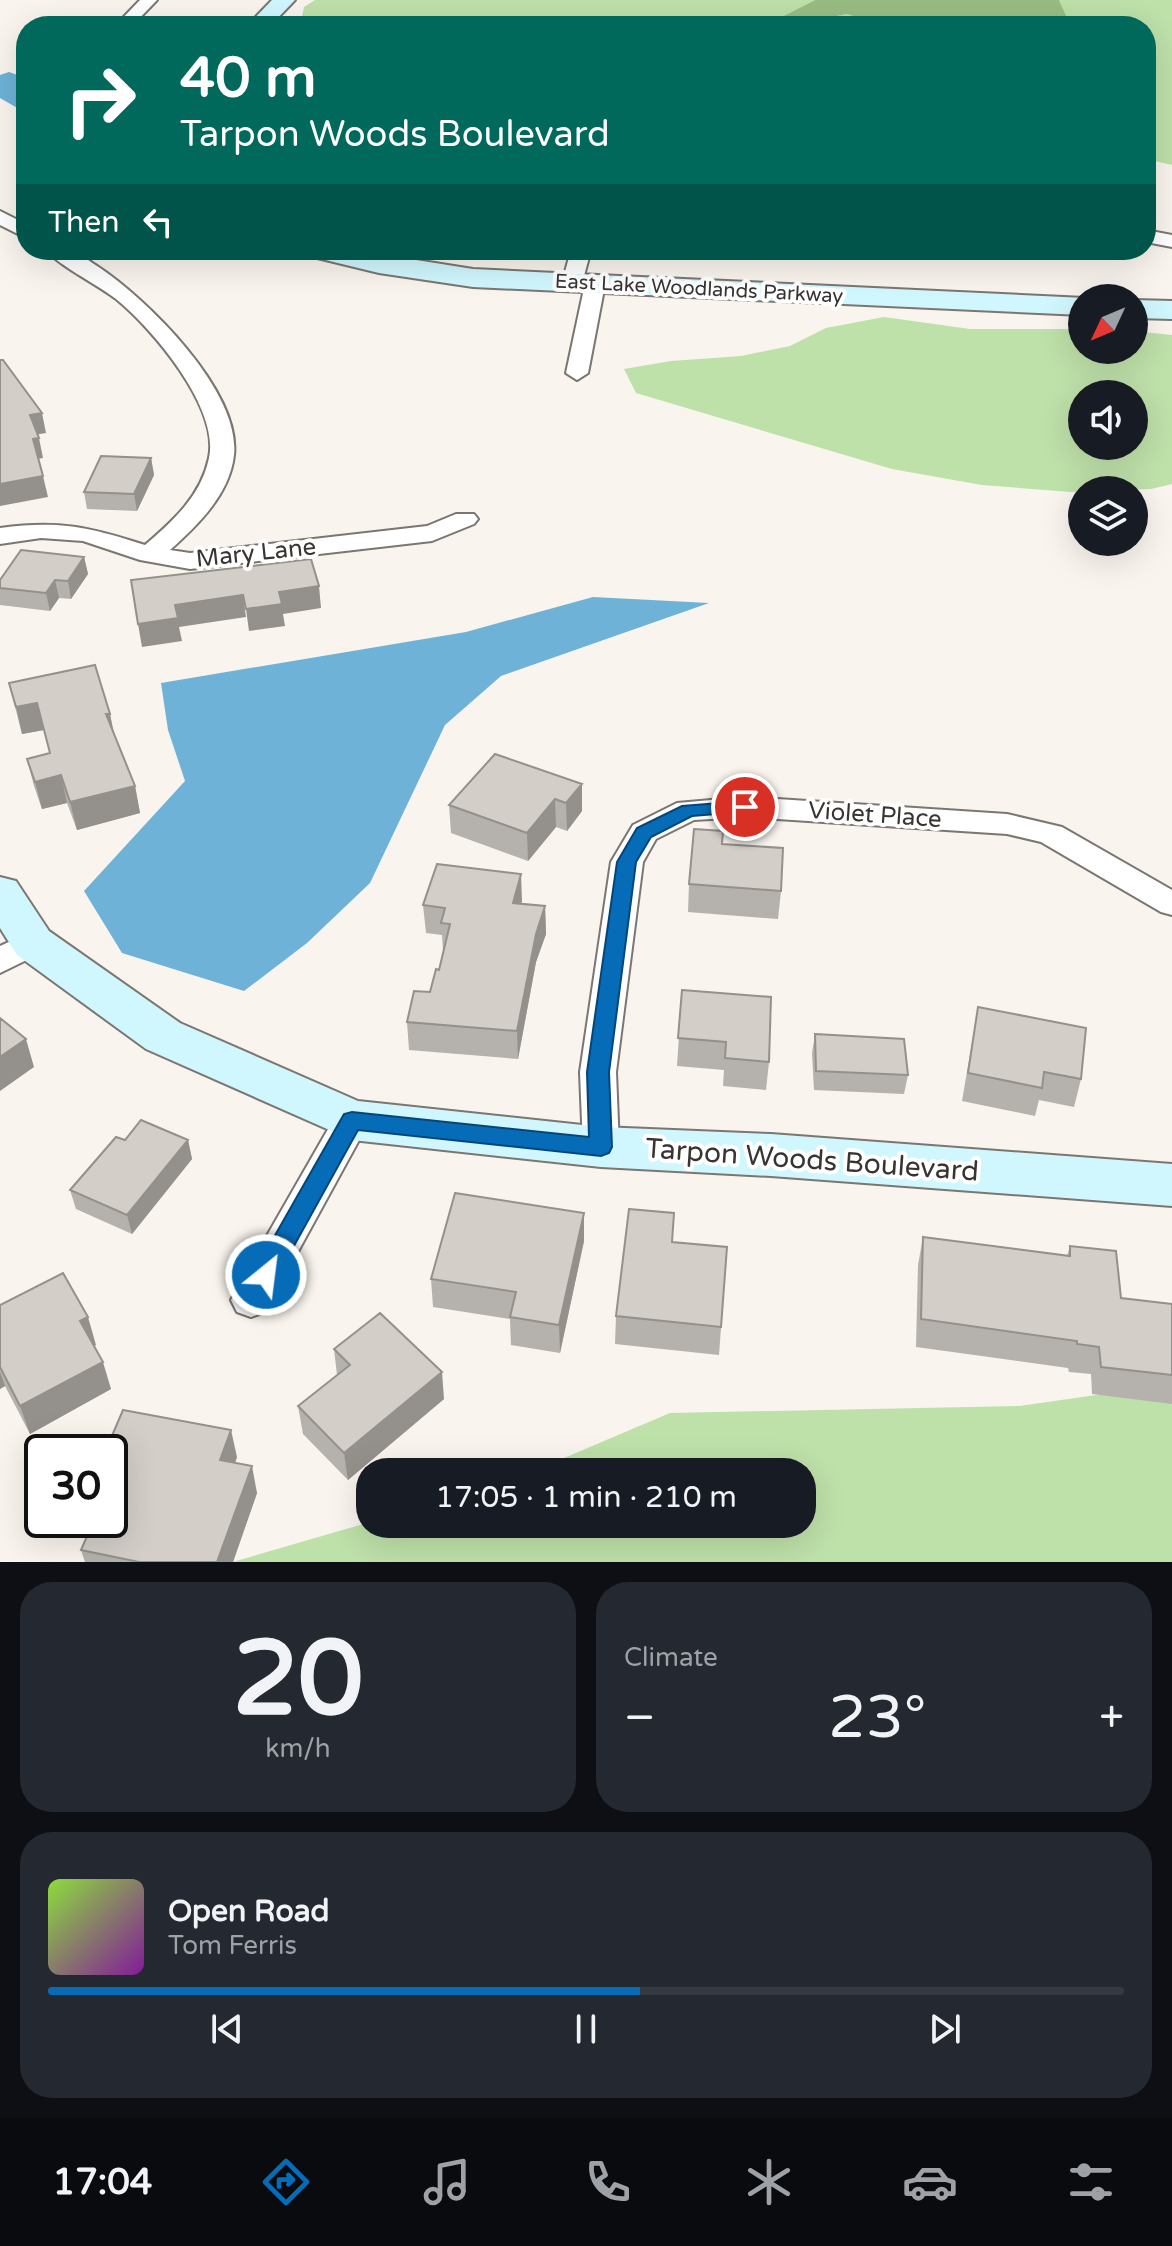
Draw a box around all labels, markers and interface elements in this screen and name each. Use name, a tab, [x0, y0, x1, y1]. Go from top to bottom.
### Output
text: 40 m	[180, 45, 316, 112]
icon: right	[48, 48, 152, 152]
text: Tarpon Woods Boulevard	[180, 113, 610, 156]
icon: left	[136, 200, 180, 244]
text: Then	[48, 204, 120, 241]
street label: East Lake Woodlands Parkway	[554, 269, 844, 309]
north arrow	[1068, 284, 1148, 364]
map controls	[1068, 284, 1148, 556]
button: sound	[1068, 380, 1148, 460]
button: layers	[1068, 476, 1148, 556]
street label: Mary Lane	[195, 532, 317, 574]
pin	[711, 773, 779, 841]
icon: arrive	[723, 785, 767, 829]
street label: Violet Place	[807, 796, 943, 834]
street label: Tarpon Woods Boulevard	[644, 1131, 980, 1189]
position arrow	[224, 1233, 308, 1317]
speed limit sign: 30	[24, 1434, 128, 1538]
text: 17:05 · 1 min · 210 m	[435, 1479, 737, 1516]
text: 20	[233, 1618, 363, 1743]
text: Climate	[624, 1642, 718, 1673]
text: 23°	[828, 1682, 926, 1754]
text: −	[624, 1692, 655, 1745]
text: +	[1099, 1692, 1124, 1745]
text: km/h	[265, 1733, 331, 1764]
text: Open Road	[168, 1893, 329, 1930]
text: Tom Ferris	[168, 1930, 297, 1961]
icon: previous	[205, 2007, 249, 2051]
icon: pause	[564, 2007, 608, 2051]
icon: next	[923, 2007, 967, 2051]
icon: directions	[258, 2154, 314, 2210]
icon: music	[419, 2154, 475, 2210]
icon: phone	[580, 2154, 636, 2210]
icon: climate	[741, 2154, 797, 2210]
icon: car	[902, 2154, 958, 2210]
icon: filters	[1063, 2154, 1119, 2210]
text: 17:04	[53, 2161, 152, 2204]

